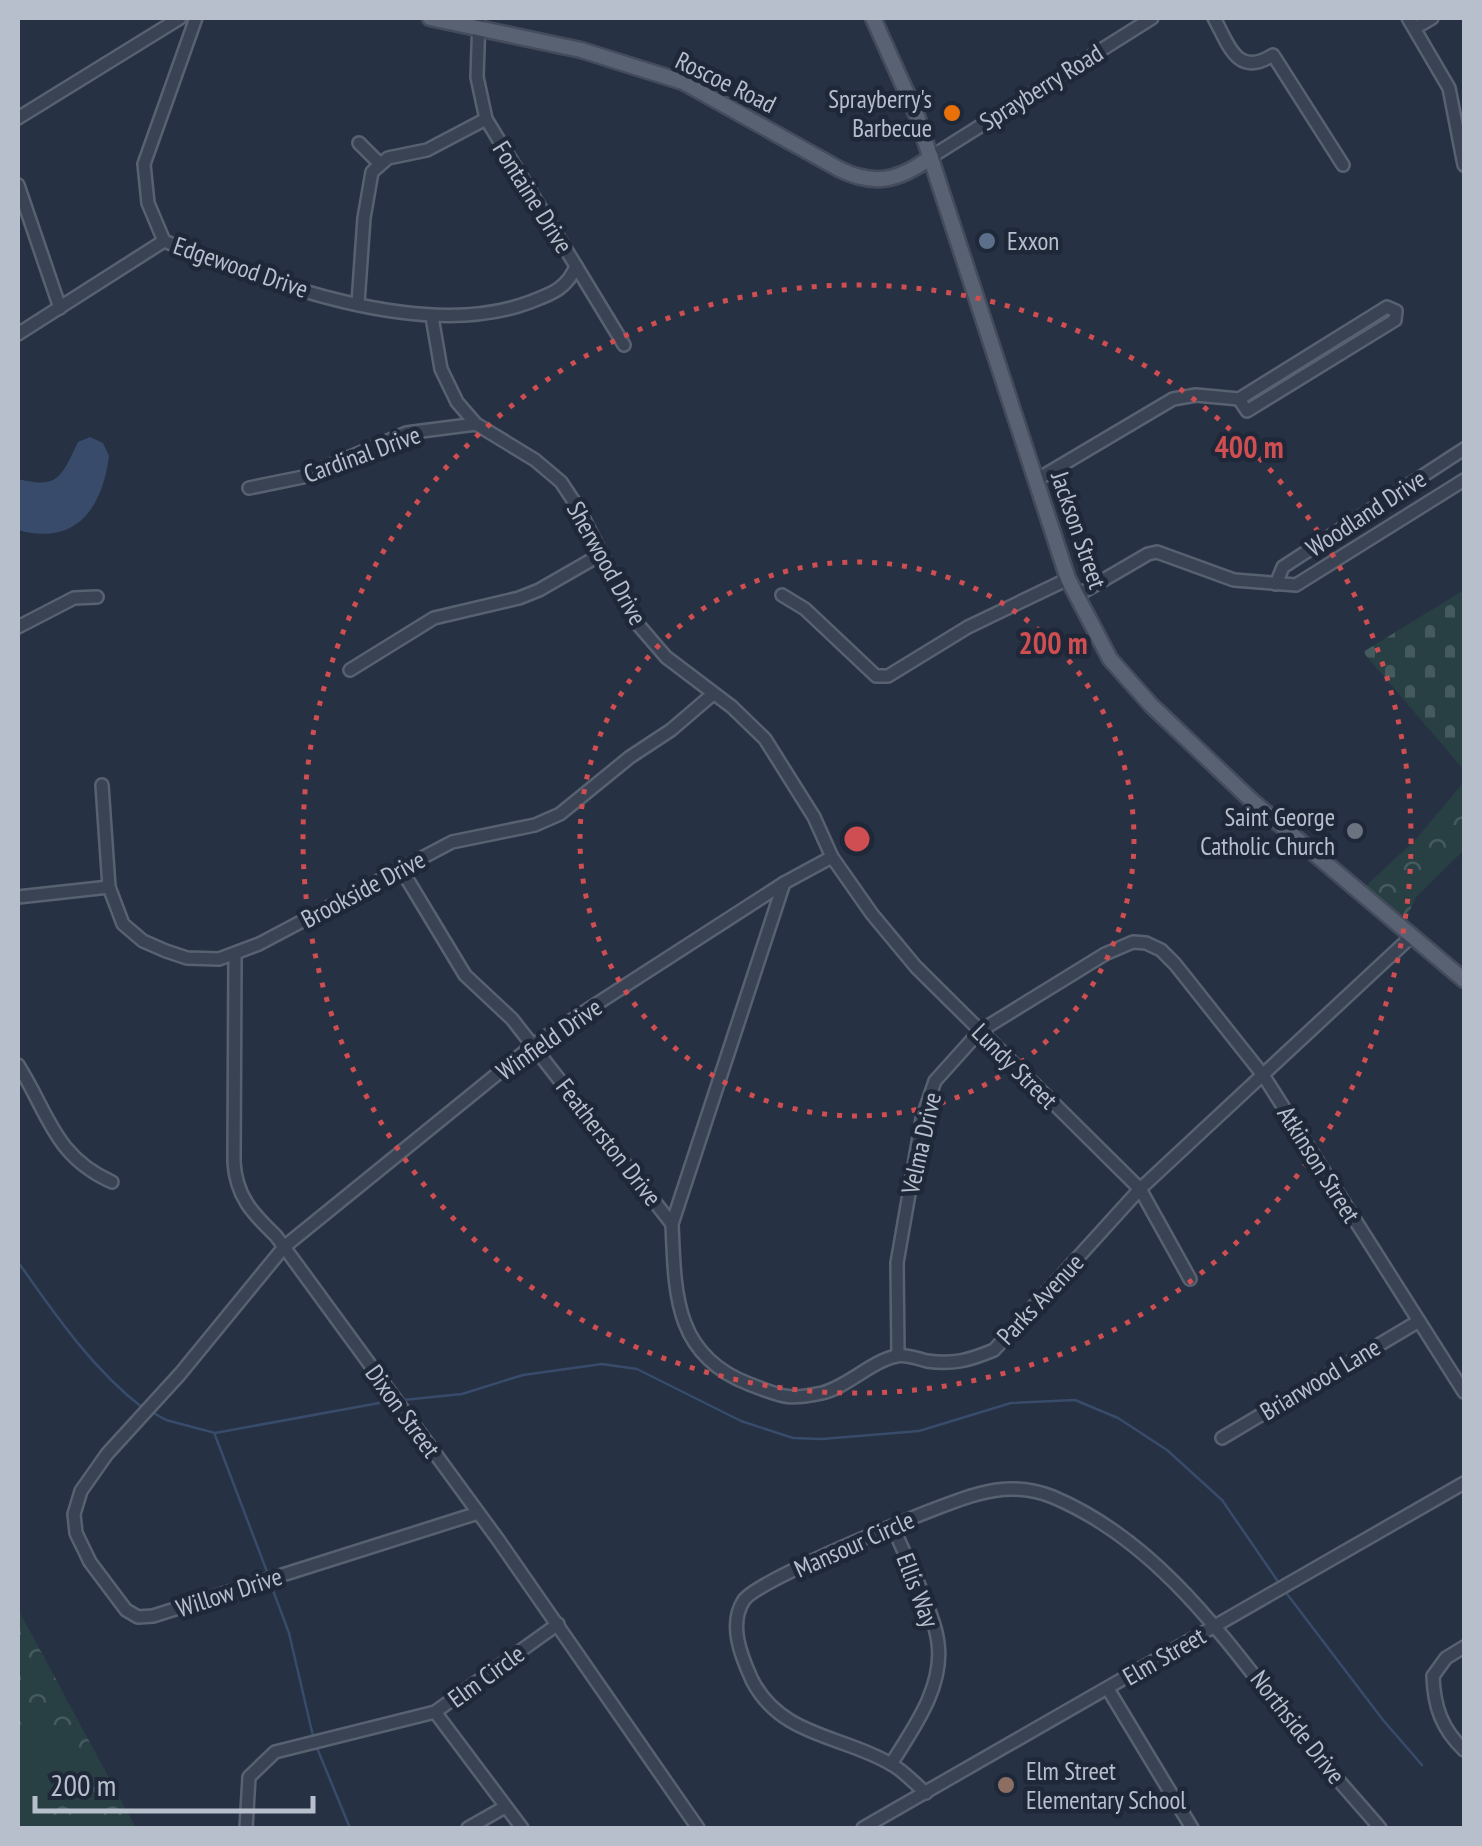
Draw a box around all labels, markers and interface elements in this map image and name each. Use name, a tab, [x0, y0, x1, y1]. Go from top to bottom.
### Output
street label: Sprayberry Road	[973, 37, 1109, 137]
street label: Roscoe Road	[671, 44, 781, 120]
place label: Sprayberry's Barbecue	[828, 83, 932, 144]
marker: Sprayberry's Barbecue	[941, 102, 963, 124]
street label: Fontaine Drive	[486, 135, 580, 259]
place label: Exxon	[1007, 225, 1059, 257]
street label: Edgewood Drive	[170, 229, 312, 305]
marker: Exxon	[976, 230, 998, 252]
street label: Cardinal Drive	[299, 418, 425, 490]
text: 400 m	[1214, 427, 1284, 466]
street label: Woodland Drive	[1300, 462, 1432, 564]
street label: Jackson Street	[1044, 466, 1114, 593]
street label: Sherwood Drive	[560, 496, 654, 630]
text: 200 m	[1018, 623, 1088, 662]
place label: Saint George Catholic Church	[1200, 801, 1335, 862]
marker: Saint George Catholic Church	[1344, 820, 1366, 842]
centre of rings	[839, 821, 875, 857]
street label: Brookside Drive	[296, 843, 430, 935]
street label: Winfield Drive	[490, 991, 608, 1087]
street label: Lundy Street	[965, 1016, 1065, 1116]
street label: Featherston Drive	[549, 1072, 669, 1212]
street label: Velma Drive	[894, 1089, 948, 1198]
street label: Atkinson Street	[1271, 1100, 1368, 1228]
street label: Parks Avenue	[990, 1247, 1090, 1351]
street label: Briarwood Lane	[1254, 1331, 1386, 1427]
street label: Dixon Street	[359, 1358, 448, 1464]
street label: Mansour Circle	[789, 1503, 919, 1585]
street label: Ellis Way	[889, 1549, 947, 1632]
street label: Willow Drive	[172, 1560, 286, 1624]
street label: Elm Street	[1117, 1620, 1211, 1692]
street label: Elm Circle	[441, 1638, 531, 1714]
street label: Northside Drive	[1244, 1664, 1352, 1790]
scale bar	[35, 1751, 312, 1813]
place label: Elm Street Elementary School	[1026, 1755, 1186, 1816]
text: 200 m	[50, 1765, 116, 1804]
marker: Elm Street Elementary School	[995, 1774, 1017, 1796]

